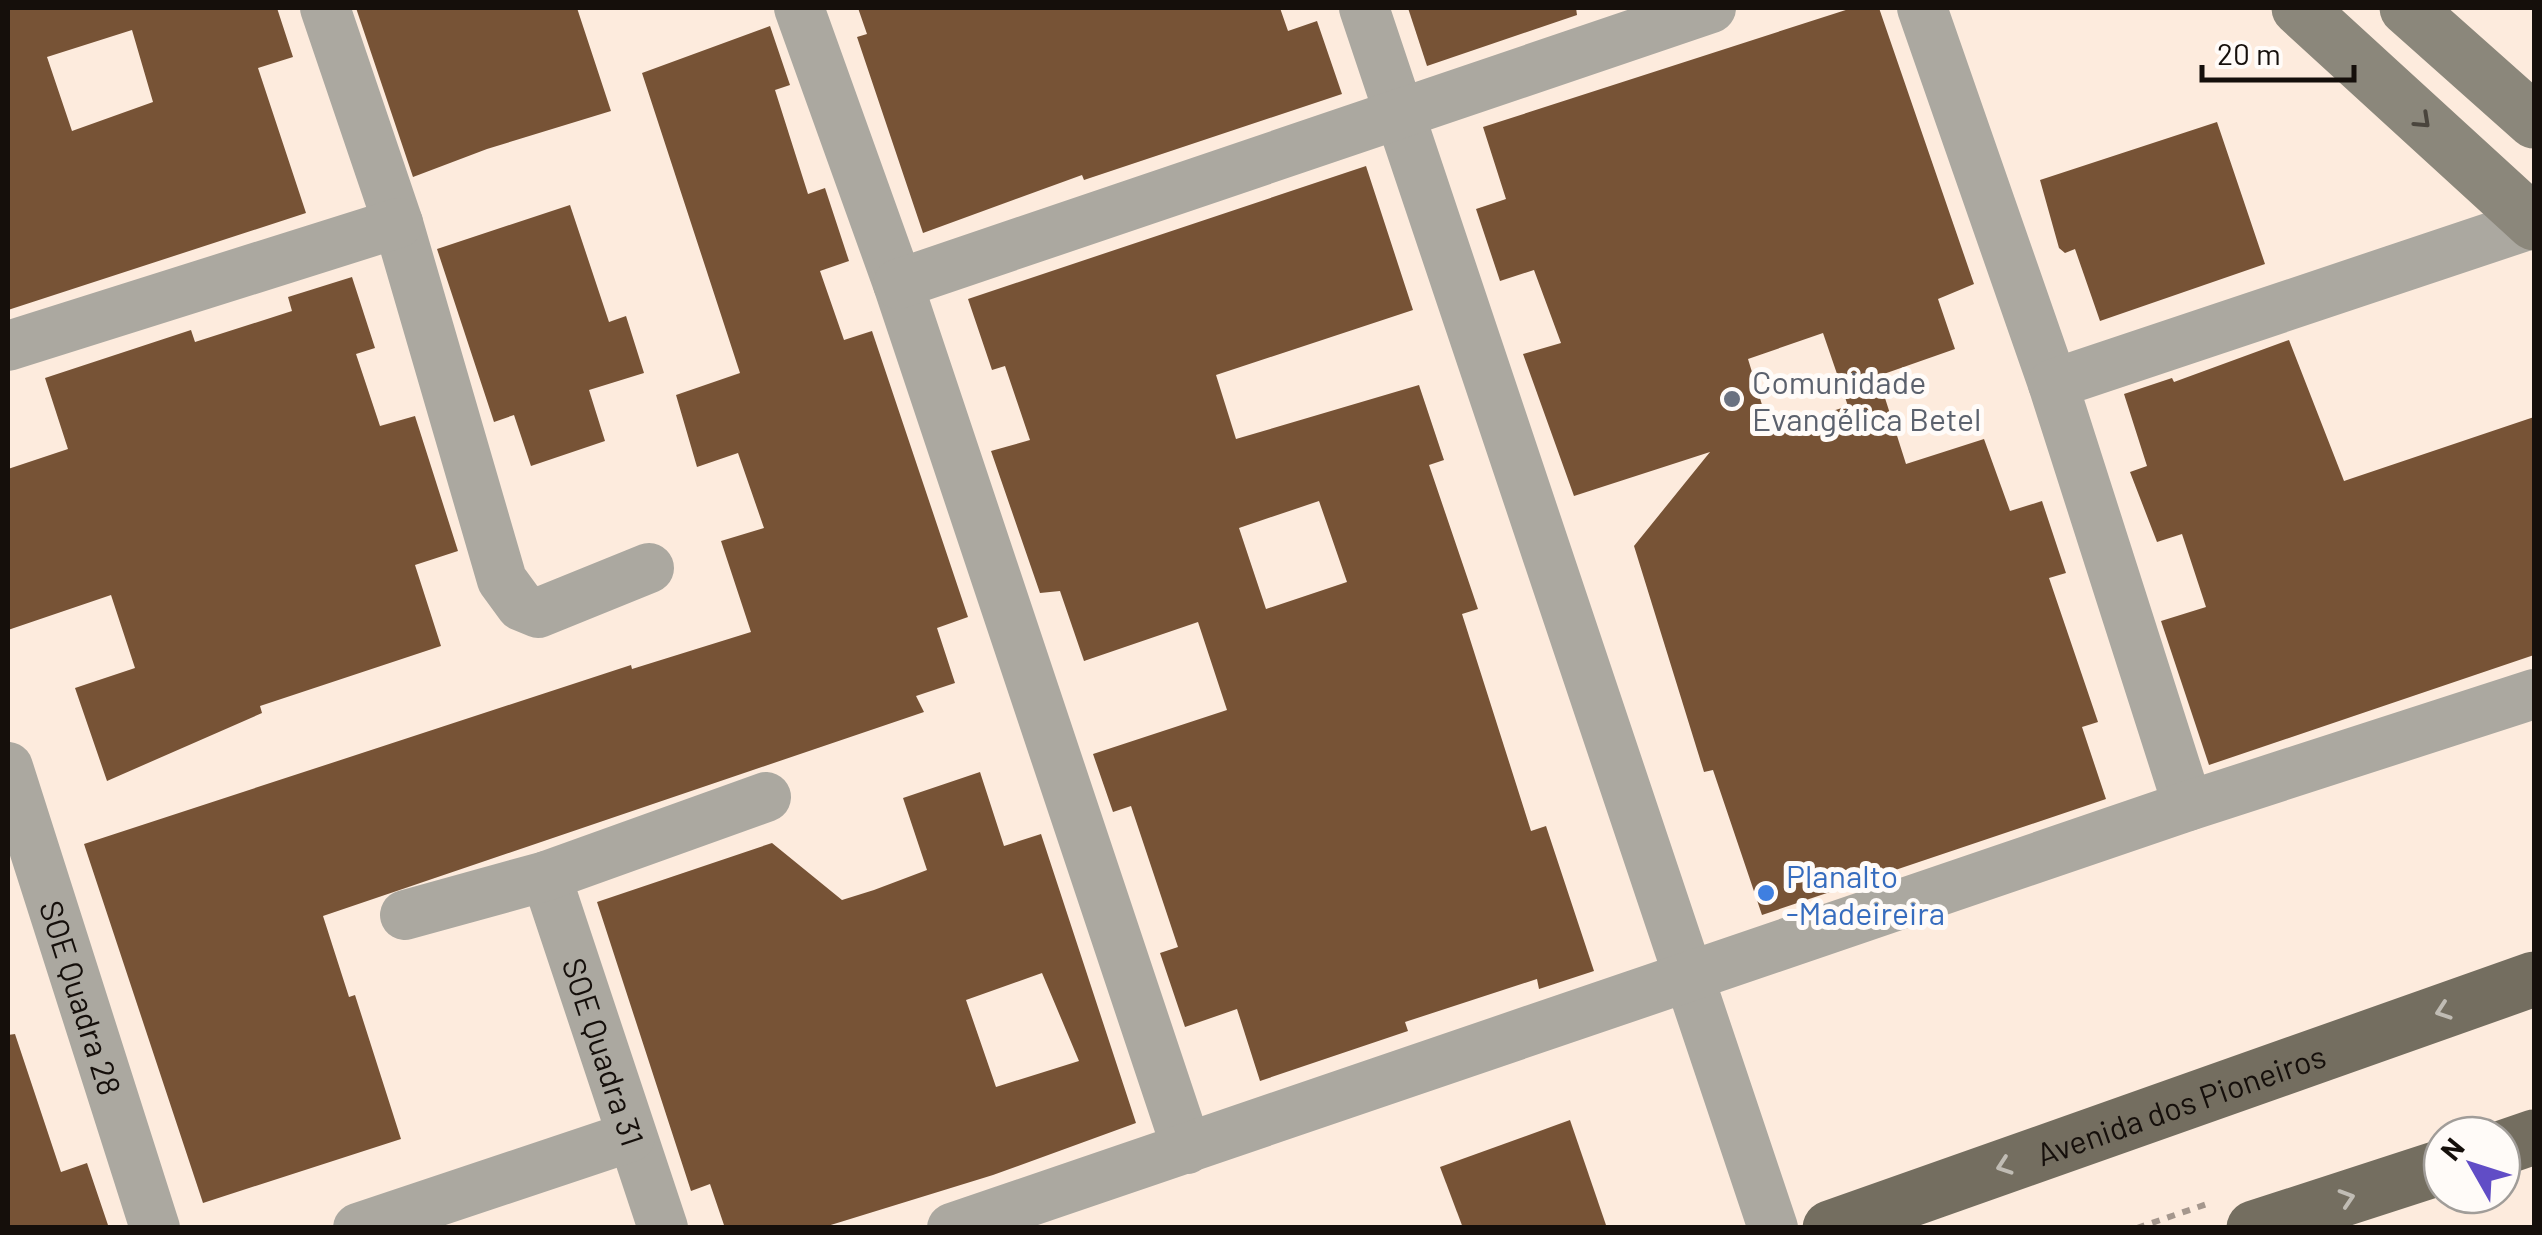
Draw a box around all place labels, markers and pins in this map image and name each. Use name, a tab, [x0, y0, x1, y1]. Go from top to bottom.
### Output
place label: Comunidade Evangélica Betel	[1752, 362, 1981, 437]
marker: Comunidade Evangélica Betel	[1721, 388, 1743, 410]
place label: Planalto -Madeireira	[1786, 856, 1945, 931]
marker: Planalto -Madeireira	[1755, 882, 1777, 904]

